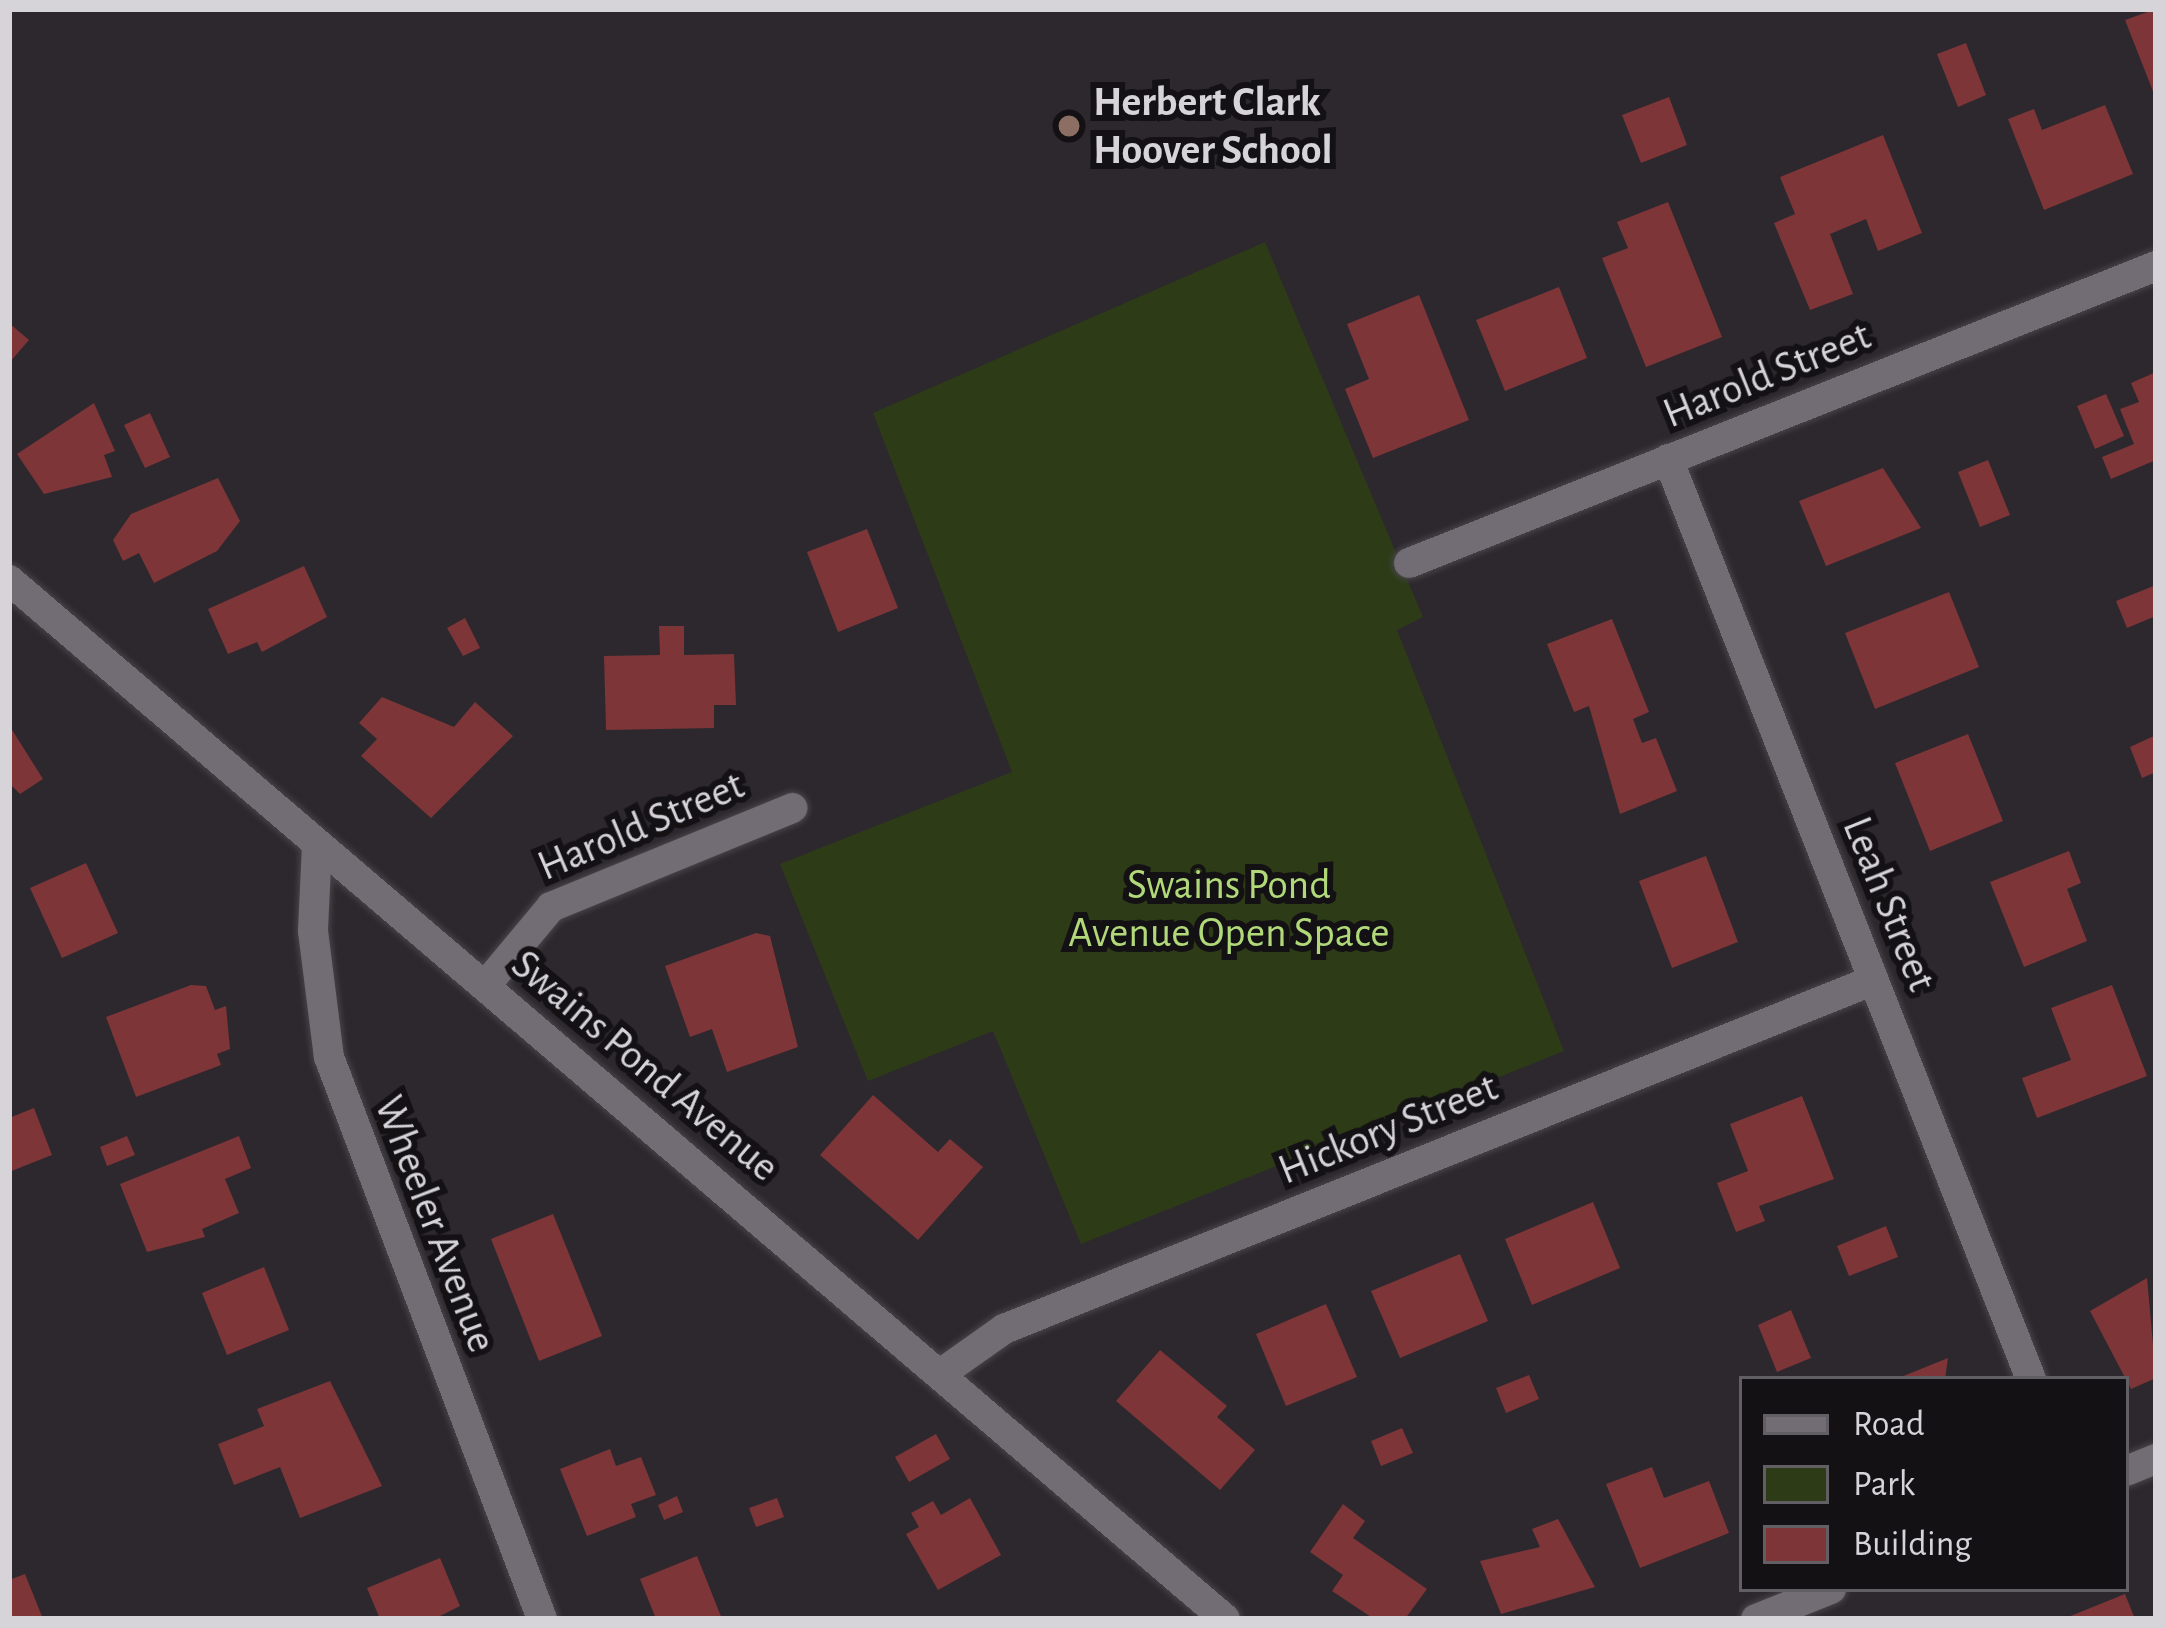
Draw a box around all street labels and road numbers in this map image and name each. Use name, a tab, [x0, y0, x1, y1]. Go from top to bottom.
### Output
street label: Harold Street	[1656, 311, 1878, 439]
street label: Harold Street	[530, 760, 752, 892]
street label: Leah Street	[1831, 810, 1947, 998]
street label: Swains Pond Avenue	[501, 940, 789, 1192]
street label: Hickory Street	[1271, 1062, 1505, 1196]
street label: Wheeler Avenue	[363, 1089, 507, 1359]

